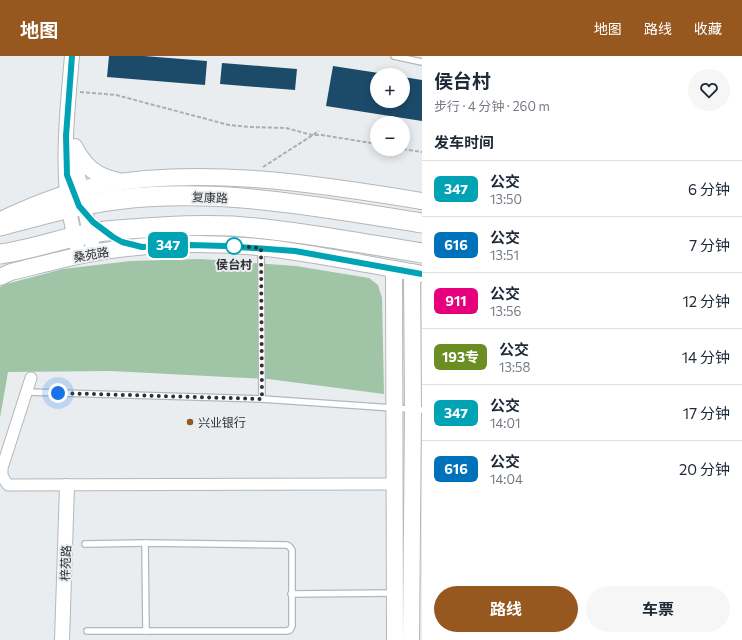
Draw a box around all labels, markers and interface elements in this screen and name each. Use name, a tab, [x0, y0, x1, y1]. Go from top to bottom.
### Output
text: 地图	[20, 18, 58, 41]
text: 地图	[594, 20, 622, 37]
text: 路线	[644, 20, 672, 37]
text: 收藏	[694, 20, 722, 37]
map controls	[370, 68, 410, 156]
button: +	[370, 68, 410, 108]
text: 侯台村	[434, 69, 491, 92]
button: heart	[688, 69, 730, 111]
text: 步行 · 4 分钟 · 260 m	[434, 98, 550, 114]
button: −	[370, 116, 410, 156]
text: 发车时间	[434, 133, 494, 151]
text: 公交	[490, 172, 520, 190]
text: 347	[444, 180, 468, 197]
text: 6 分钟	[688, 180, 730, 198]
street label: 复康路	[192, 189, 228, 205]
text: 13:50	[490, 191, 522, 207]
text: 公交	[490, 228, 520, 246]
line badge: 347	[145, 232, 191, 258]
text: 347	[156, 236, 180, 253]
text: 616	[444, 236, 468, 253]
text: 7 分钟	[689, 236, 730, 254]
marker: 侯台村	[225, 237, 243, 255]
street label: 桑苑路	[72, 244, 110, 264]
text: 13:51	[490, 247, 519, 263]
place label: 侯台村	[216, 257, 252, 271]
text: 公交	[490, 284, 520, 302]
text: 911	[445, 292, 467, 309]
text: 12 分钟	[682, 292, 730, 310]
text: 13:56	[490, 303, 521, 319]
text: 公交	[499, 340, 529, 358]
text: 193专	[442, 348, 479, 365]
text: 14 分钟	[682, 348, 730, 366]
text: 13:58	[499, 359, 530, 375]
your location	[48, 383, 68, 403]
text: 公交	[490, 396, 520, 414]
text: 347	[444, 404, 468, 421]
text: 17 分钟	[683, 404, 730, 422]
place label: 兴业银行	[198, 415, 246, 429]
text: 14:01	[490, 415, 520, 431]
marker: 兴业银行	[185, 417, 195, 427]
text: 公交	[490, 452, 520, 470]
text: 616	[444, 460, 468, 477]
text: 20 分钟	[679, 460, 730, 478]
text: 14:04	[490, 471, 523, 487]
street label: 梓苑路	[57, 545, 73, 581]
button: 路线	[434, 586, 578, 632]
button: 车票	[586, 586, 730, 632]

